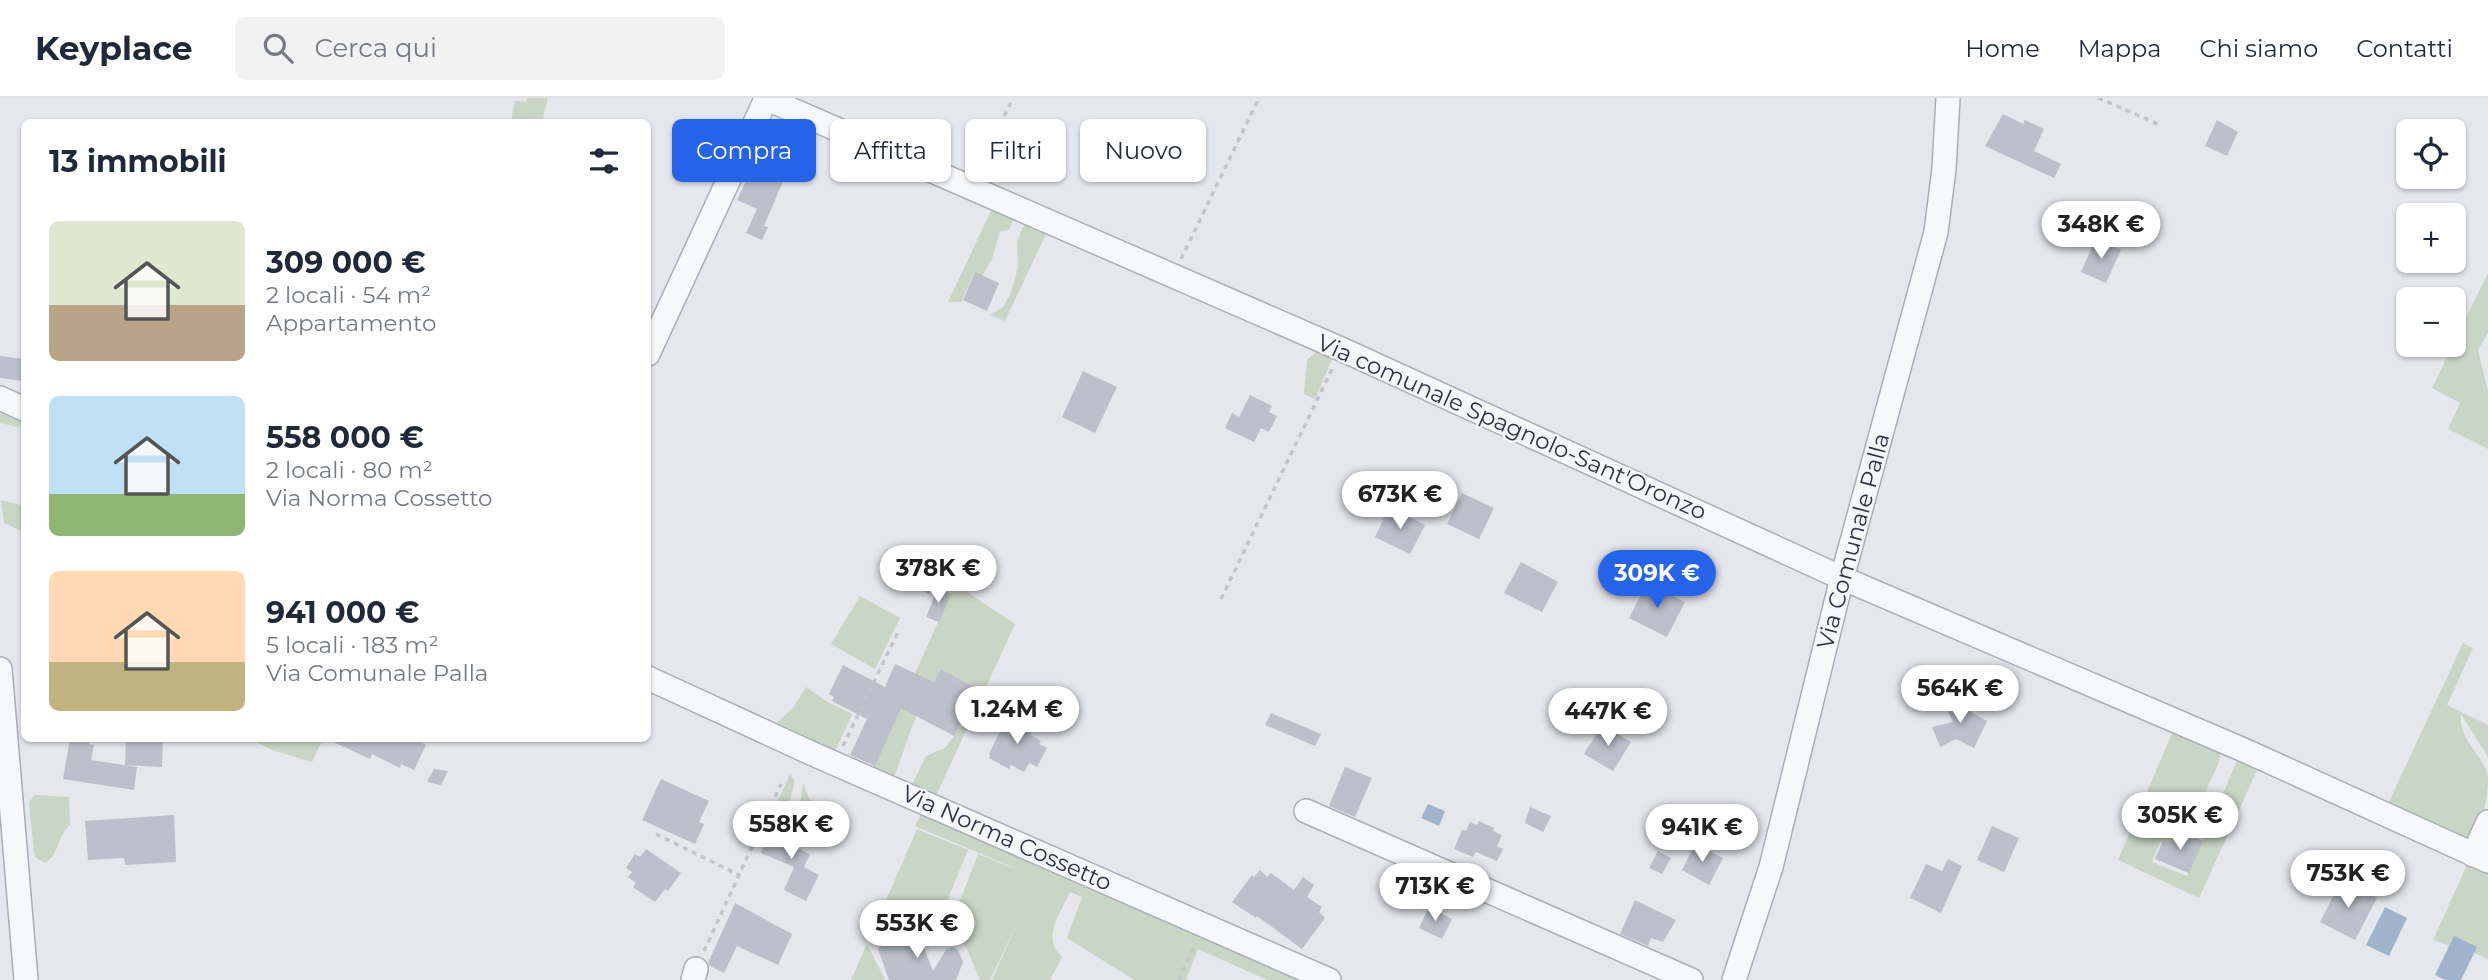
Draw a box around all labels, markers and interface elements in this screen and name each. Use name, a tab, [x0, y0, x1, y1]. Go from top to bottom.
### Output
search box	[235, 17, 725, 80]
text: Keyplace	[35, 28, 193, 68]
icon: search	[259, 29, 297, 67]
text: Cerca qui	[315, 32, 437, 64]
text: Home	[1965, 34, 2040, 63]
text: Mappa	[2078, 34, 2161, 63]
text: Chi siamo	[2199, 34, 2318, 63]
text: Contatti	[2356, 34, 2453, 63]
chip: Compra	[672, 119, 816, 182]
chip: Affitta	[830, 119, 951, 182]
chip: Filtri	[965, 119, 1066, 182]
chip: Nuovo	[1080, 119, 1206, 182]
map controls	[2396, 119, 2466, 357]
button: locate	[2396, 119, 2466, 189]
icon: filters	[585, 142, 623, 180]
text: 13 immobili	[49, 143, 227, 180]
pin: 348K €	[2044, 202, 2158, 261]
button: +	[2396, 203, 2466, 273]
text: 348K €	[2057, 210, 2145, 238]
text: 309 000 €	[266, 244, 426, 281]
icon: home	[105, 249, 189, 333]
text: 2 locali · 54 m²	[266, 281, 431, 309]
button: −	[2396, 287, 2466, 357]
text: Appartamento	[266, 309, 436, 337]
street label: Via comunale Spagnolo-Sant'Oronzo	[1313, 328, 1711, 526]
text: 558 000 €	[266, 419, 424, 456]
icon: home	[105, 424, 189, 508]
street label: Via Comunale Palla	[1811, 430, 1895, 652]
text: 2 locali · 80 m²	[266, 456, 433, 484]
pin: 673K €	[1343, 472, 1457, 531]
text: 673K €	[1358, 480, 1442, 508]
text: Via Norma Cossetto	[266, 484, 493, 512]
pin: 378K €	[881, 546, 995, 605]
pin: 309K €	[1600, 550, 1714, 610]
text: 378K €	[896, 554, 980, 582]
text: 309K €	[1614, 559, 1700, 587]
text: 941 000 €	[266, 594, 419, 631]
icon: home	[105, 599, 189, 683]
text: 5 locali · 183 m²	[266, 631, 439, 659]
text: Via Comunale Palla	[266, 659, 488, 687]
pin: 564K €	[1903, 666, 2017, 725]
text: 564K €	[1917, 674, 2003, 702]
pin: 1.24M €	[952, 686, 1082, 746]
pin: 447K €	[1551, 688, 1665, 748]
text: 1.24M €	[971, 695, 1063, 723]
text: 447K €	[1564, 697, 1652, 725]
street label: Via Norma Cossetto	[898, 779, 1116, 897]
pin: 305K €	[2123, 792, 2237, 852]
text: 305K €	[2137, 801, 2223, 829]
pin: 558K €	[734, 802, 848, 861]
pin: 941K €	[1645, 804, 1759, 864]
text: 558K €	[749, 810, 833, 838]
text: 941K €	[1661, 813, 1743, 841]
pin: 753K €	[2291, 850, 2405, 910]
text: 753K €	[2306, 859, 2390, 887]
pin: 713K €	[1378, 864, 1492, 923]
text: 713K €	[1395, 872, 1475, 900]
pin: 553K €	[860, 900, 974, 960]
text: 553K €	[876, 909, 958, 937]

